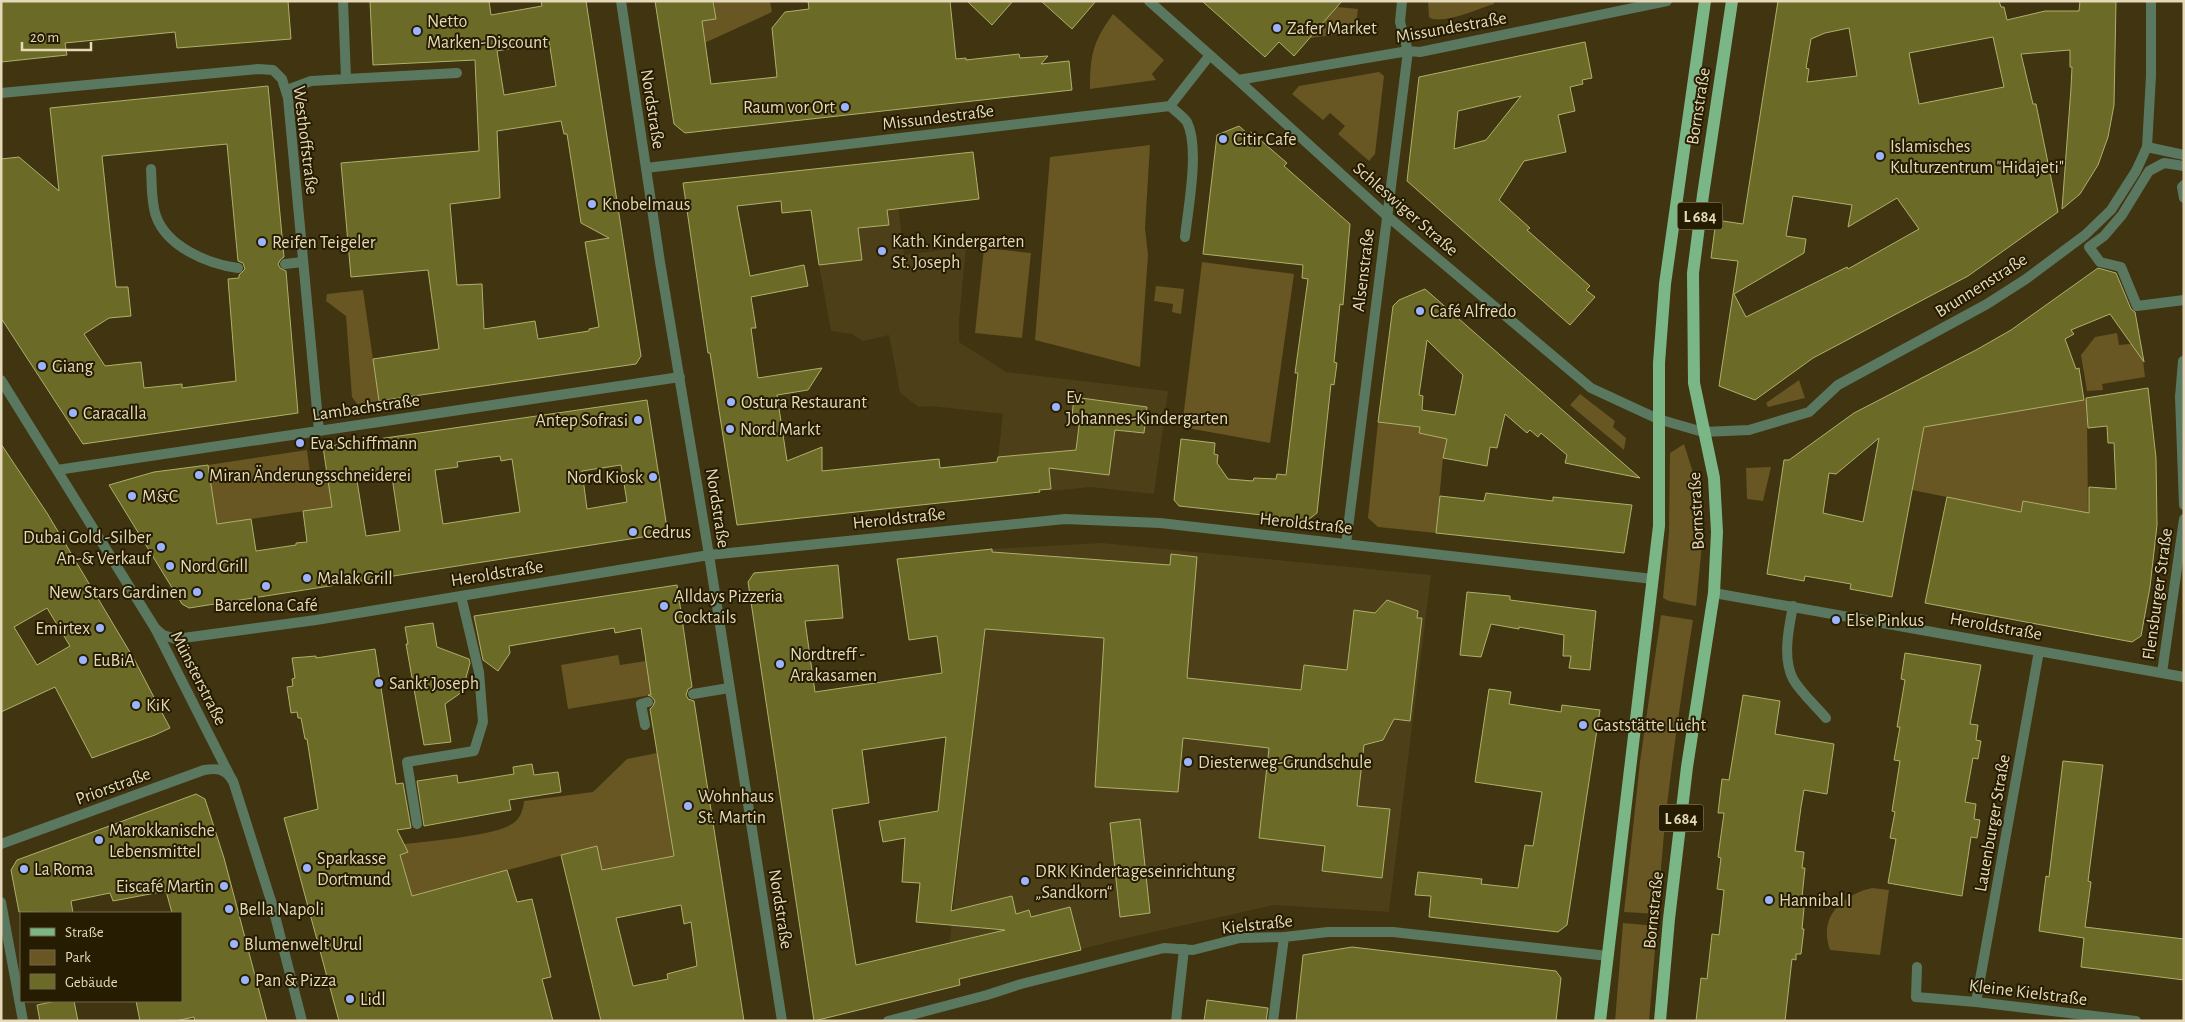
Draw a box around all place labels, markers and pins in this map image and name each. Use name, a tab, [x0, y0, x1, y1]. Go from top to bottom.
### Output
place label: Netto Marken-Discount	[427, 13, 548, 52]
place label: Zafer Market	[1287, 20, 1377, 38]
marker: Zafer Market	[1271, 22, 1283, 34]
marker: Netto Marken-Discount	[411, 25, 423, 37]
place label: Raum vor Ort	[743, 99, 835, 117]
marker: Raum vor Ort	[839, 101, 851, 113]
place label: Citir Cafe	[1233, 131, 1297, 149]
marker: Citir Cafe	[1217, 133, 1229, 145]
place label: Islamisches Kulturzentrum "Hidajeti"	[1890, 138, 2064, 177]
marker: Islamisches Kulturzentrum "Hidajeti"	[1874, 150, 1886, 162]
place label: Knobelmaus	[602, 196, 690, 214]
marker: Knobelmaus	[586, 198, 598, 210]
place label: Kath. Kindergarten St. Joseph	[892, 233, 1025, 272]
place label: Reifen Teigeler	[272, 234, 376, 252]
marker: Reifen Teigeler	[256, 236, 268, 248]
marker: Kath. Kindergarten St. Joseph	[876, 245, 888, 257]
place label: Café Alfredo	[1430, 303, 1517, 321]
marker: Café Alfredo	[1414, 305, 1426, 317]
place label: Giang	[52, 358, 94, 376]
marker: Giang	[36, 360, 48, 372]
place label: Ev. Johannes-Kindergarten	[1066, 389, 1228, 428]
place label: Ostura Restaurant	[741, 394, 867, 412]
marker: Ostura Restaurant	[725, 396, 737, 408]
marker: Ev. Johannes-Kindergarten	[1050, 401, 1062, 413]
place label: Caracalla	[83, 405, 147, 423]
marker: Caracalla	[67, 407, 79, 419]
place label: Antep Sofrasi	[536, 412, 628, 430]
marker: Antep Sofrasi	[632, 414, 644, 426]
place label: Nord Markt	[740, 421, 821, 439]
marker: Nord Markt	[724, 423, 736, 435]
place label: Eva Schiffmann	[310, 435, 417, 453]
marker: Eva Schiffmann	[294, 437, 306, 449]
place label: Miran Änderungsschneiderei	[209, 465, 411, 485]
marker: Miran Änderungsschneiderei	[193, 469, 205, 481]
place label: Nord Kiosk	[566, 469, 644, 487]
marker: Nord Kiosk	[647, 471, 659, 483]
place label: M&C	[142, 488, 178, 506]
marker: M&C	[126, 490, 138, 502]
place label: Cedrus	[643, 524, 691, 542]
marker: Cedrus	[627, 526, 639, 538]
place label: Dubai Gold -Silber An-& Verkauf	[23, 529, 153, 568]
marker: Dubai Gold -Silber An-& Verkauf	[155, 541, 167, 553]
place label: Nord Grill	[180, 558, 248, 576]
marker: Nord Grill	[164, 560, 176, 572]
place label: Malak Grill	[317, 570, 393, 588]
marker: Malak Grill	[301, 572, 313, 584]
marker: Barcelona Café	[260, 580, 272, 592]
place label: New Stars Gardinen	[49, 584, 187, 602]
marker: New Stars Gardinen	[191, 586, 203, 598]
place label: Alldays Pizzeria Cocktails	[674, 588, 783, 627]
place label: Barcelona Café	[214, 597, 318, 615]
marker: Alldays Pizzeria Cocktails	[658, 600, 670, 612]
place label: Else Pinkus	[1846, 612, 1924, 630]
marker: Else Pinkus	[1830, 614, 1842, 626]
place label: Emirtex	[35, 620, 90, 638]
marker: Emirtex	[94, 622, 106, 634]
place label: Nordtreff - Arakasamen	[790, 646, 877, 685]
place label: EuBiA	[93, 652, 136, 670]
marker: EuBiA	[77, 654, 89, 666]
marker: Nordtreff - Arakasamen	[774, 658, 786, 670]
place label: Sankt Joseph	[389, 675, 479, 693]
marker: Sankt Joseph	[373, 677, 385, 689]
place label: KiK	[146, 697, 170, 715]
marker: KiK	[130, 699, 142, 711]
place label: Gaststätte Lücht	[1593, 717, 1706, 735]
marker: Gaststätte Lücht	[1577, 719, 1589, 731]
place label: Diesterweg-Grundschule	[1198, 754, 1372, 772]
marker: Diesterweg-Grundschule	[1182, 756, 1194, 768]
place label: Wohnhaus St. Martin	[698, 788, 774, 827]
marker: Wohnhaus St. Martin	[682, 800, 694, 812]
place label: Marokkanische Lebensmittel	[109, 822, 215, 861]
marker: Marokkanische Lebensmittel	[93, 834, 105, 846]
place label: Sparkasse Dortmund	[317, 850, 391, 889]
place label: La Roma	[34, 861, 94, 879]
marker: Sparkasse Dortmund	[301, 862, 313, 874]
marker: La Roma	[18, 863, 30, 875]
place label: DRK Kindertageseinrichtung „Sandkorn“	[1035, 863, 1235, 902]
marker: DRK Kindertageseinrichtung „Sandkorn“	[1019, 875, 1031, 887]
place label: Eiscafé Martin	[116, 878, 214, 896]
marker: Eiscafé Martin	[218, 880, 230, 892]
place label: Hannibal I	[1779, 892, 1852, 910]
marker: Hannibal I	[1763, 894, 1775, 906]
place label: Bella Napoli	[239, 901, 324, 919]
marker: Bella Napoli	[223, 903, 235, 915]
place label: Blumenwelt Urul	[244, 936, 362, 954]
marker: Blumenwelt Urul	[228, 938, 240, 950]
place label: Pan & Pizza	[255, 972, 337, 990]
marker: Pan & Pizza	[239, 974, 251, 986]
place label: Lidl	[360, 991, 386, 1009]
marker: Lidl	[344, 993, 356, 1005]

